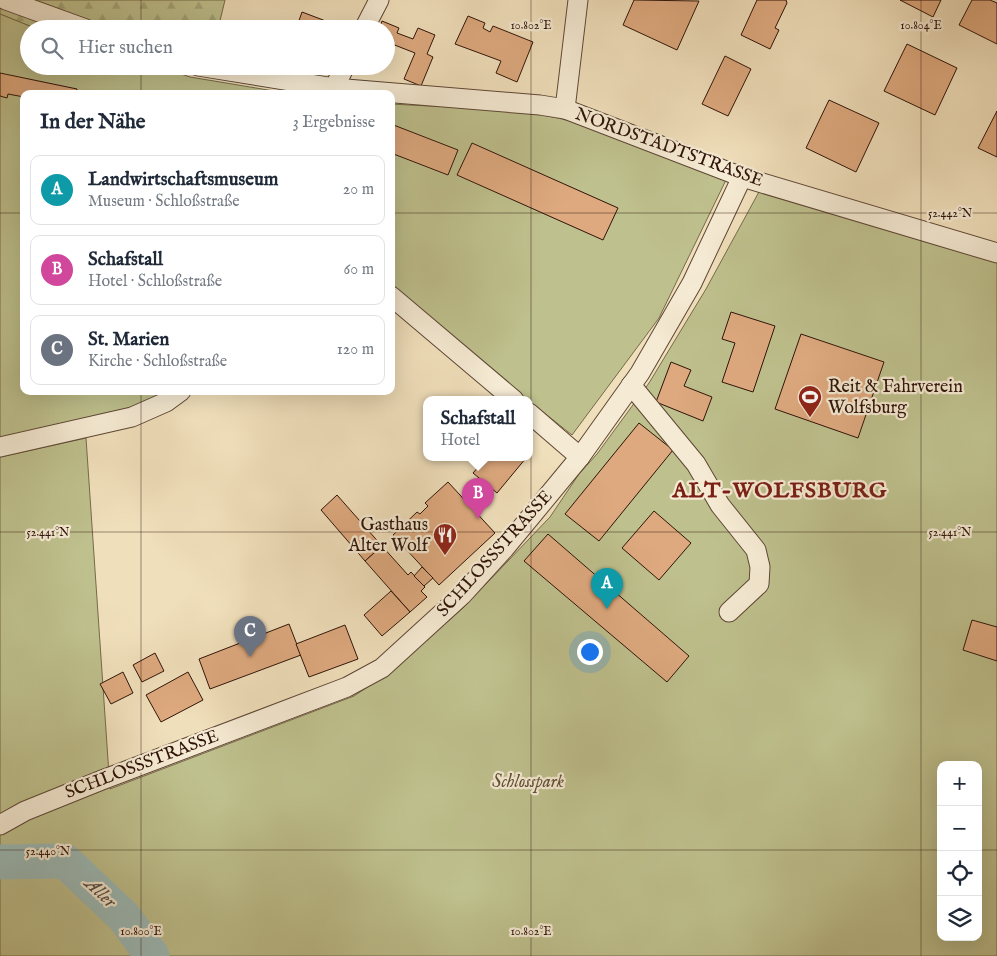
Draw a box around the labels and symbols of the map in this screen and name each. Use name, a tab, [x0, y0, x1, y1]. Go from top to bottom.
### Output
text: 10.802°E	[510, 18, 552, 33]
text: 10.804°E	[900, 18, 942, 33]
street label: NORDSTADTSTRASSE	[572, 103, 766, 193]
text: 52.442°N	[928, 206, 973, 221]
place label: Reit & Fahrverein Wolfsburg	[828, 376, 963, 420]
sports icon: Reit & Fahrverein Wolfsburg	[797, 384, 823, 418]
district label: ALT-WOLFSBURG	[672, 477, 887, 505]
pin: B	[462, 478, 494, 519]
street label: SCHLOSSSTRASSE	[432, 486, 558, 622]
place label: Gasthaus Alter Wolf	[348, 514, 431, 558]
restaurant icon: Gasthaus Alter Wolf	[432, 522, 458, 556]
text: 52.441°N	[26, 525, 70, 540]
text: 52.441°N	[928, 525, 972, 540]
pin: A	[591, 568, 623, 609]
pin: C	[234, 616, 266, 657]
your location	[577, 639, 603, 665]
street label: SCHLOSSSTRASSE	[62, 725, 222, 805]
park label: Schlosspark	[492, 771, 564, 794]
text: 52.440°N	[26, 844, 71, 859]
water label: Aller	[78, 871, 122, 915]
text: 10.800°E	[120, 924, 162, 939]
text: 10.802°E	[510, 924, 552, 939]

